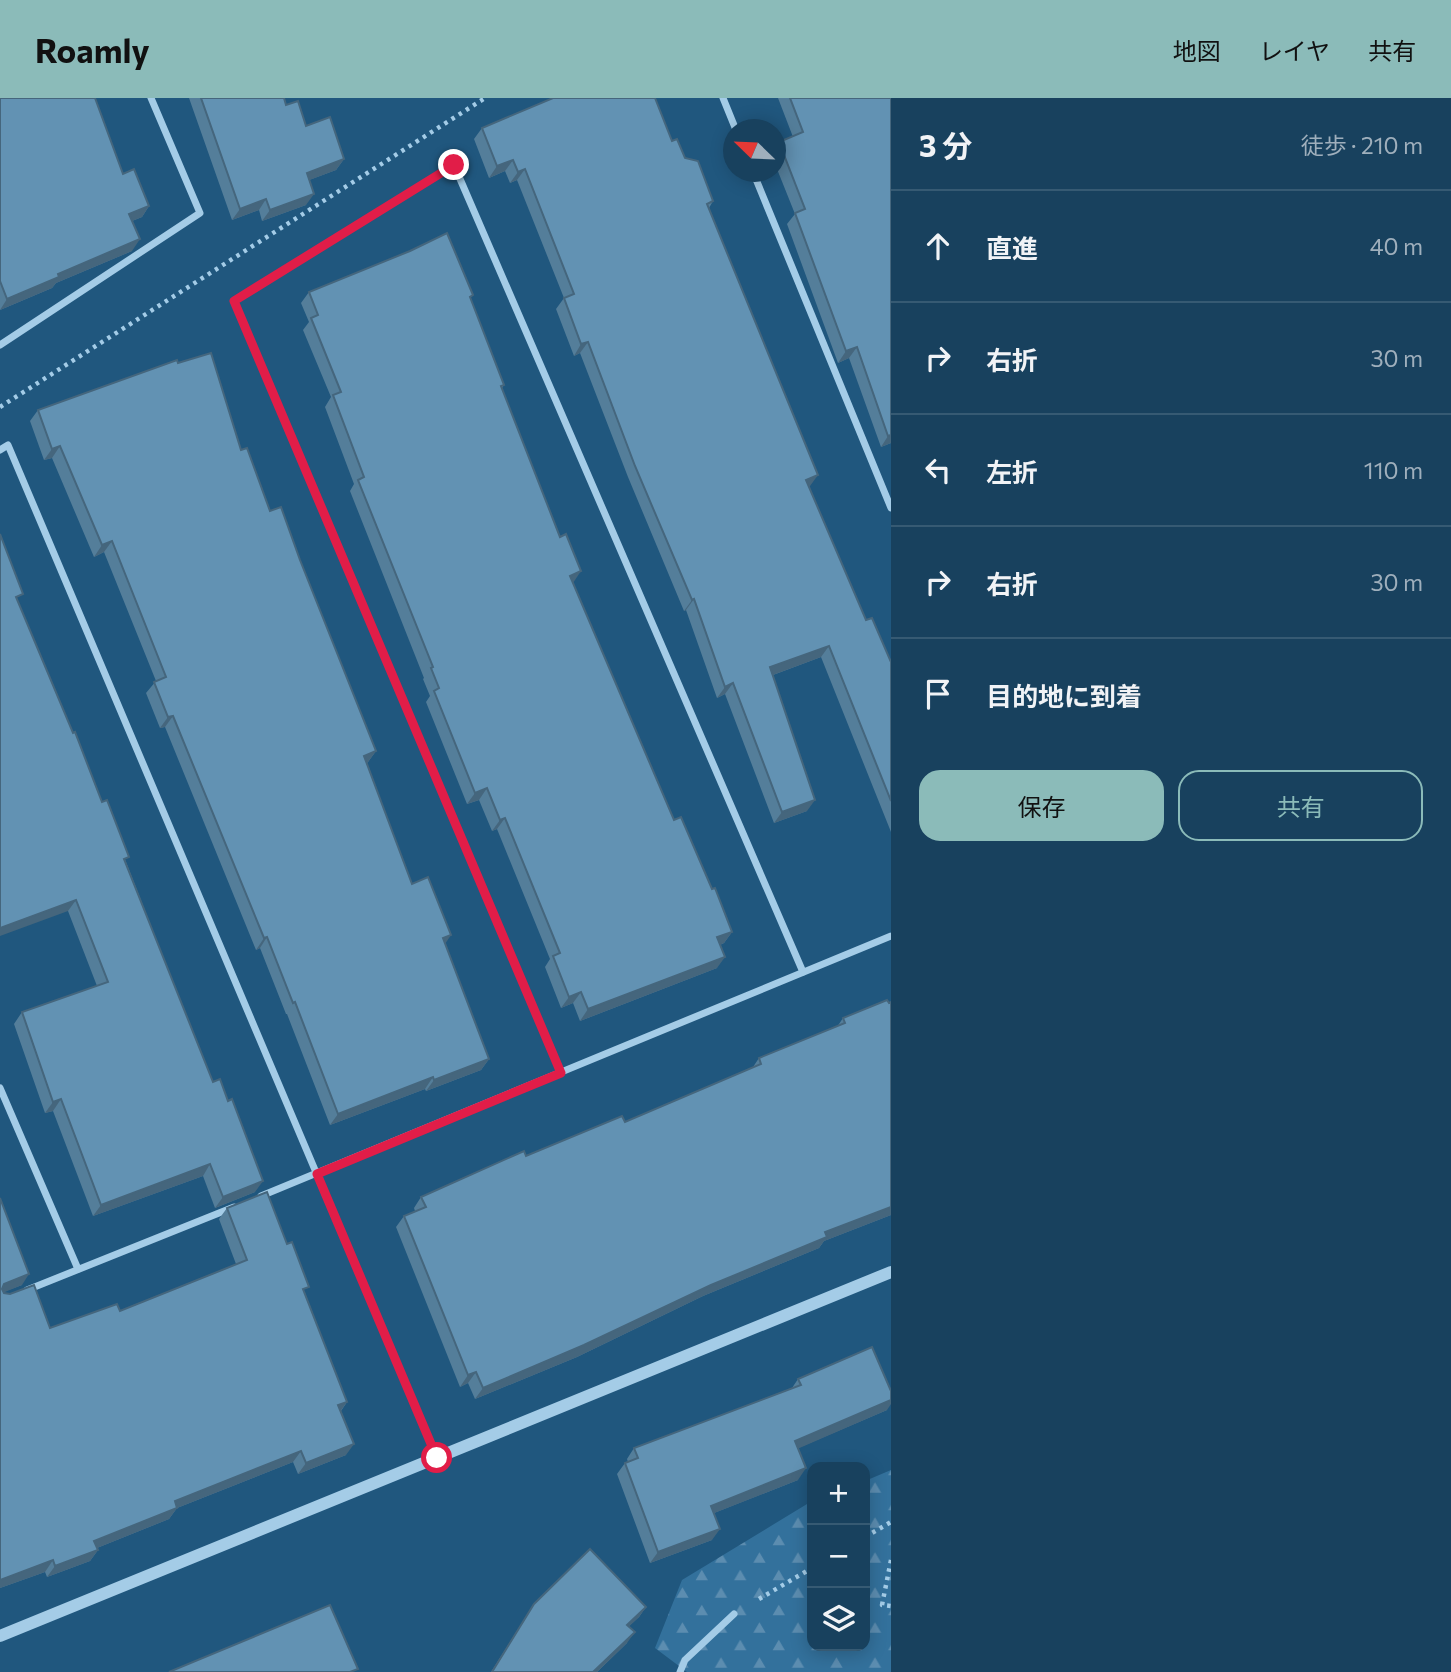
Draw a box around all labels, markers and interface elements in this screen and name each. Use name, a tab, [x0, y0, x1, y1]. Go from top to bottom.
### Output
text: Roamly	[35, 29, 150, 70]
text: 地図	[1173, 36, 1221, 65]
text: レイヤ	[1259, 36, 1330, 65]
text: 共有	[1368, 36, 1416, 65]
north arrow	[723, 119, 786, 182]
text: 3 分	[919, 126, 972, 163]
text: 徒歩 · 210 m	[1301, 131, 1423, 159]
route end	[438, 149, 469, 180]
icon: ahead	[919, 227, 957, 265]
text: 直進	[986, 232, 1038, 263]
text: 40 m	[1370, 232, 1423, 260]
icon: right	[919, 339, 957, 377]
text: 右折	[986, 344, 1038, 375]
text: 30 m	[1370, 344, 1423, 372]
icon: left	[919, 451, 957, 489]
text: 左折	[986, 456, 1038, 487]
text: 110 m	[1364, 456, 1423, 484]
icon: right	[919, 563, 957, 601]
text: 右折	[986, 568, 1038, 599]
text: 30 m	[1370, 568, 1423, 596]
icon: arrive	[919, 675, 957, 713]
text: 目的地に到着	[986, 680, 1142, 711]
button: 保存	[919, 770, 1164, 841]
button: 共有	[1178, 770, 1423, 841]
route start	[421, 1442, 452, 1473]
map controls	[807, 1462, 870, 1651]
button: +	[807, 1462, 870, 1525]
button: −	[807, 1525, 870, 1588]
button: layers	[807, 1588, 870, 1651]

